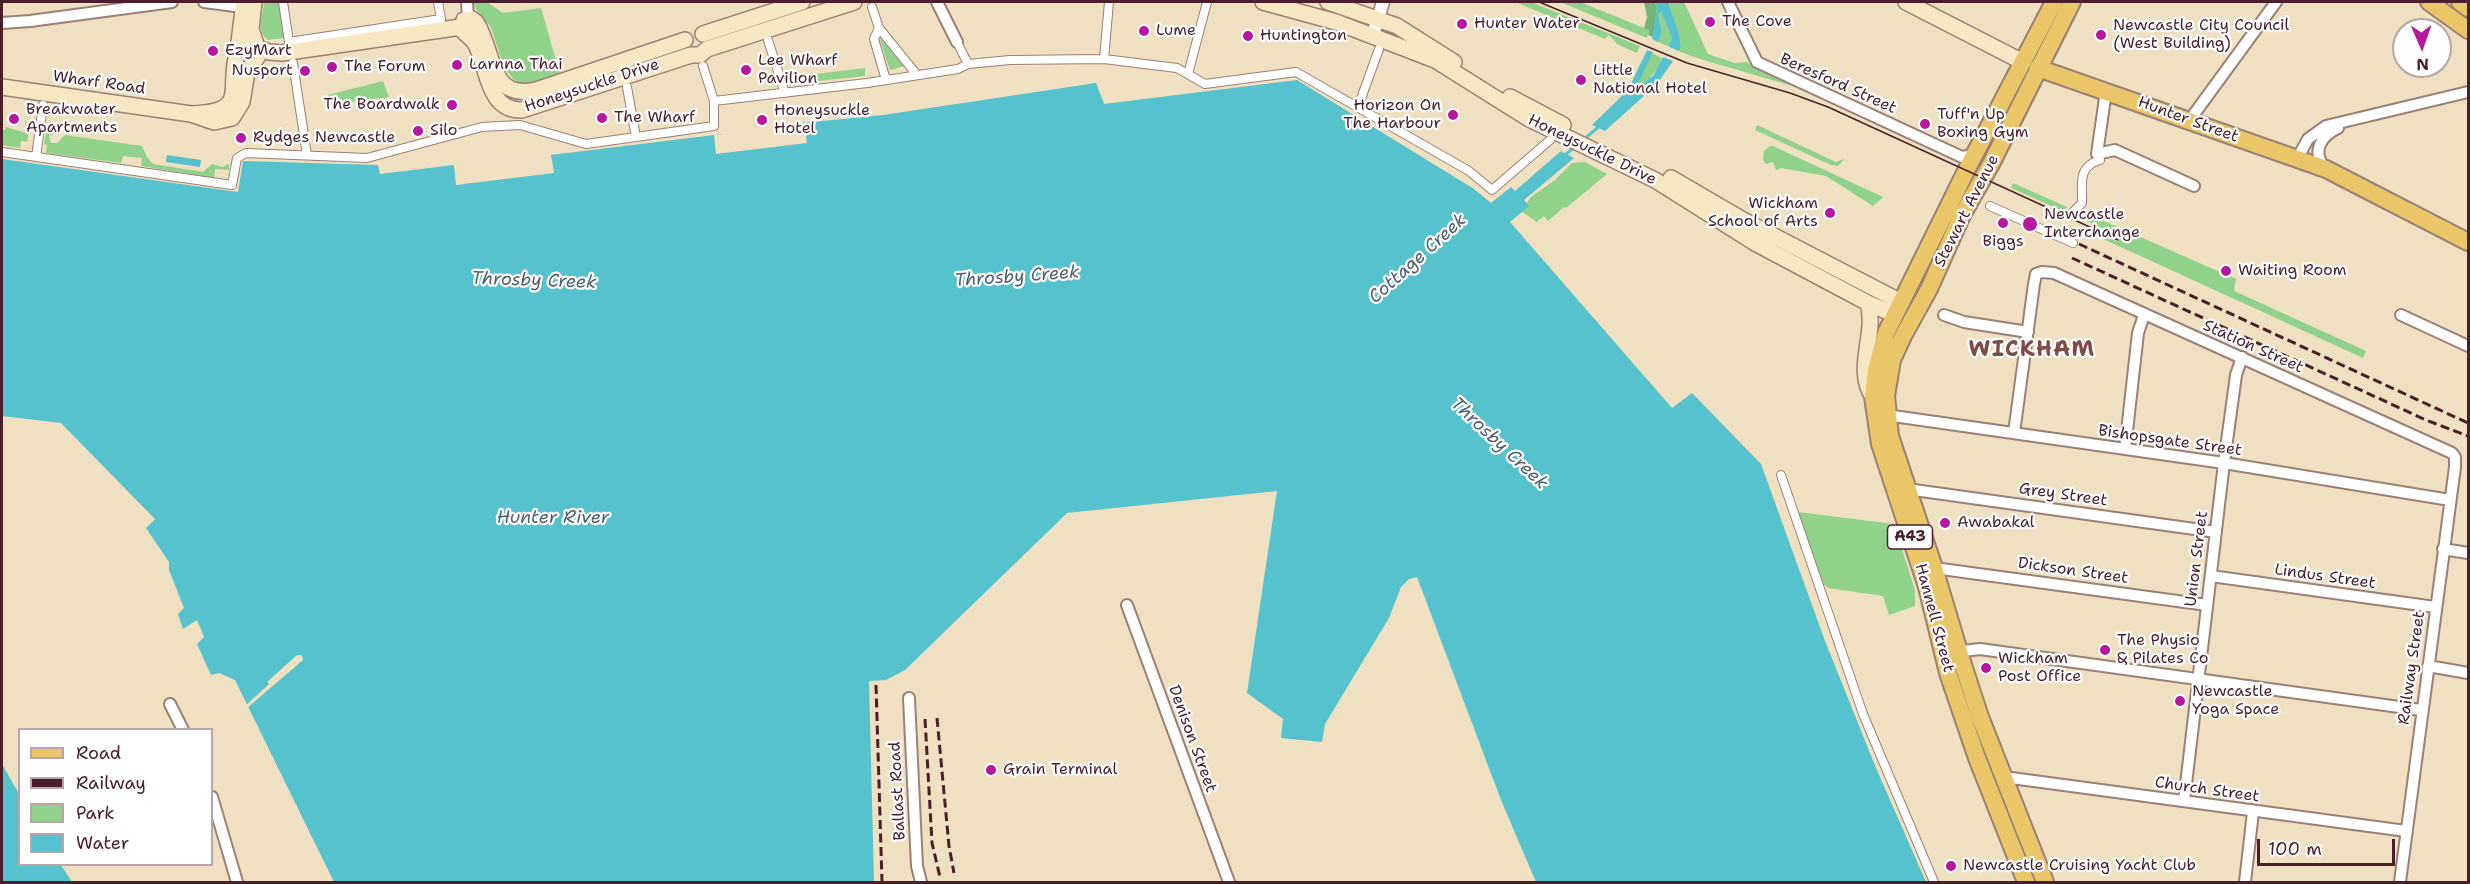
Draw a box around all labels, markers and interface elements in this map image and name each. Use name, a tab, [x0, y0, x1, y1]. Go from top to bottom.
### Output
place label: The Cove	[1722, 12, 1792, 32]
place label: Hunter Water	[1474, 14, 1580, 34]
marker: The Cove	[1703, 15, 1717, 29]
place label: Newcastle City Council (West Building)	[2113, 16, 2289, 54]
marker: Hunter Water	[1455, 17, 1469, 31]
north arrow	[2392, 18, 2452, 78]
place label: Lume	[1156, 21, 1196, 41]
marker: Lume	[1137, 24, 1151, 38]
place label: Huntington	[1260, 26, 1347, 46]
marker: Newcastle City Council (West Building)	[2094, 28, 2108, 42]
marker: Huntington	[1241, 29, 1255, 43]
place label: EzyMart	[225, 41, 292, 61]
marker: EzyMart	[206, 44, 220, 58]
street label: Beresford Street	[1777, 50, 1899, 118]
place label: Lee Wharf Pavilion	[758, 51, 837, 89]
text: N	[2416, 54, 2429, 75]
place label: Larnna Thai	[469, 55, 563, 75]
street label: Honeysuckle Drive	[522, 55, 662, 117]
place label: The Forum	[344, 57, 425, 77]
marker: Larnna Thai	[450, 58, 464, 72]
marker: The Forum	[325, 60, 339, 74]
place label: Nusport	[232, 61, 293, 81]
place label: Little National Hotel	[1593, 61, 1707, 99]
marker: Lee Wharf Pavilion	[739, 63, 753, 77]
marker: Nusport	[298, 64, 312, 78]
street label: Wharf Road	[52, 67, 146, 99]
marker: Little National Hotel	[1574, 73, 1588, 87]
street label: Hunter Street	[2135, 93, 2241, 147]
place label: The Boardwalk	[323, 95, 440, 115]
place label: Horizon On The Harbour	[1343, 96, 1441, 134]
marker: The Boardwalk	[445, 98, 459, 112]
place label: Breakwater Apartments	[26, 100, 117, 138]
place label: Honeysuckle Hotel	[774, 101, 870, 139]
place label: Tuff'n Up Boxing Gym	[1937, 105, 2029, 143]
place label: The Wharf	[614, 108, 695, 128]
marker: Horizon On The Harbour	[1446, 108, 1460, 122]
marker: The Wharf	[595, 111, 609, 125]
street label: Honeysuckle Drive	[1525, 111, 1659, 189]
marker: Breakwater Apartments	[7, 112, 21, 126]
marker: Honeysuckle Hotel	[755, 113, 769, 127]
marker: Tuff'n Up Boxing Gym	[1918, 117, 1932, 131]
place label: Silo	[430, 121, 458, 141]
marker: Silo	[411, 124, 425, 138]
place label: Rydges Newcastle	[253, 128, 395, 148]
marker: Rydges Newcastle	[234, 131, 248, 145]
street label: Stewart Avenue	[1930, 152, 2004, 270]
place label: Wickham School of Arts	[1708, 194, 1818, 232]
place label: Newcastle Interchange	[2044, 205, 2140, 243]
marker: Wickham School of Arts	[1823, 206, 1837, 220]
water label: Cottage Creek	[1365, 210, 1471, 308]
marker: Newcastle Interchange	[2021, 215, 2039, 233]
marker: Biggs	[1996, 216, 2010, 230]
place label: Biggs	[1982, 232, 2024, 252]
place label: Waiting Room	[2238, 261, 2347, 281]
water label: Throsby Creek	[954, 262, 1080, 292]
marker: Waiting Room	[2219, 264, 2233, 278]
water label: Throsby Creek	[471, 268, 597, 294]
street label: Station Street	[2200, 316, 2306, 378]
district label: WICKHAM	[1968, 337, 2096, 363]
water label: Throsby Creek	[1446, 393, 1552, 495]
street label: Bishopsgate Street	[2097, 421, 2243, 461]
street label: Grey Street	[2017, 479, 2109, 511]
water label: Hunter River	[497, 507, 609, 529]
street label: Union Street	[2182, 510, 2212, 608]
place label: Awabakal	[1957, 513, 2035, 533]
marker: Awabakal	[1938, 516, 1952, 530]
road number: A43	[1888, 525, 1932, 549]
street label: Dickson Street	[2017, 554, 2129, 588]
street label: Lindus Street	[2273, 560, 2377, 594]
street label: Hannell Street	[1910, 561, 1958, 675]
street label: Railway Street	[2395, 610, 2429, 726]
place label: The Physio & Pilates Co	[2117, 631, 2208, 669]
marker: The Physio & Pilates Co	[2098, 643, 2112, 657]
place label: Wickham Post Office	[1998, 649, 2081, 687]
marker: Wickham Post Office	[1979, 661, 1993, 675]
place label: Newcastle Yoga Space	[2192, 682, 2279, 720]
street label: Denison Street	[1164, 683, 1220, 795]
marker: Newcastle Yoga Space	[2173, 694, 2187, 708]
legend	[18, 728, 213, 866]
text: Road	[76, 741, 121, 765]
street label: Ballast Road	[886, 741, 910, 841]
place label: Grain Terminal	[1003, 760, 1117, 780]
marker: Grain Terminal	[984, 763, 998, 777]
text: Railway	[76, 771, 146, 795]
street label: Church Street	[2153, 773, 2261, 807]
text: Park	[76, 801, 115, 825]
scale bar	[2260, 827, 2398, 865]
text: Water	[76, 831, 129, 855]
text: 100 m	[2268, 837, 2322, 861]
place label: Newcastle Cruising Yacht Club	[1963, 856, 2196, 876]
marker: Newcastle Cruising Yacht Club	[1944, 859, 1958, 873]

